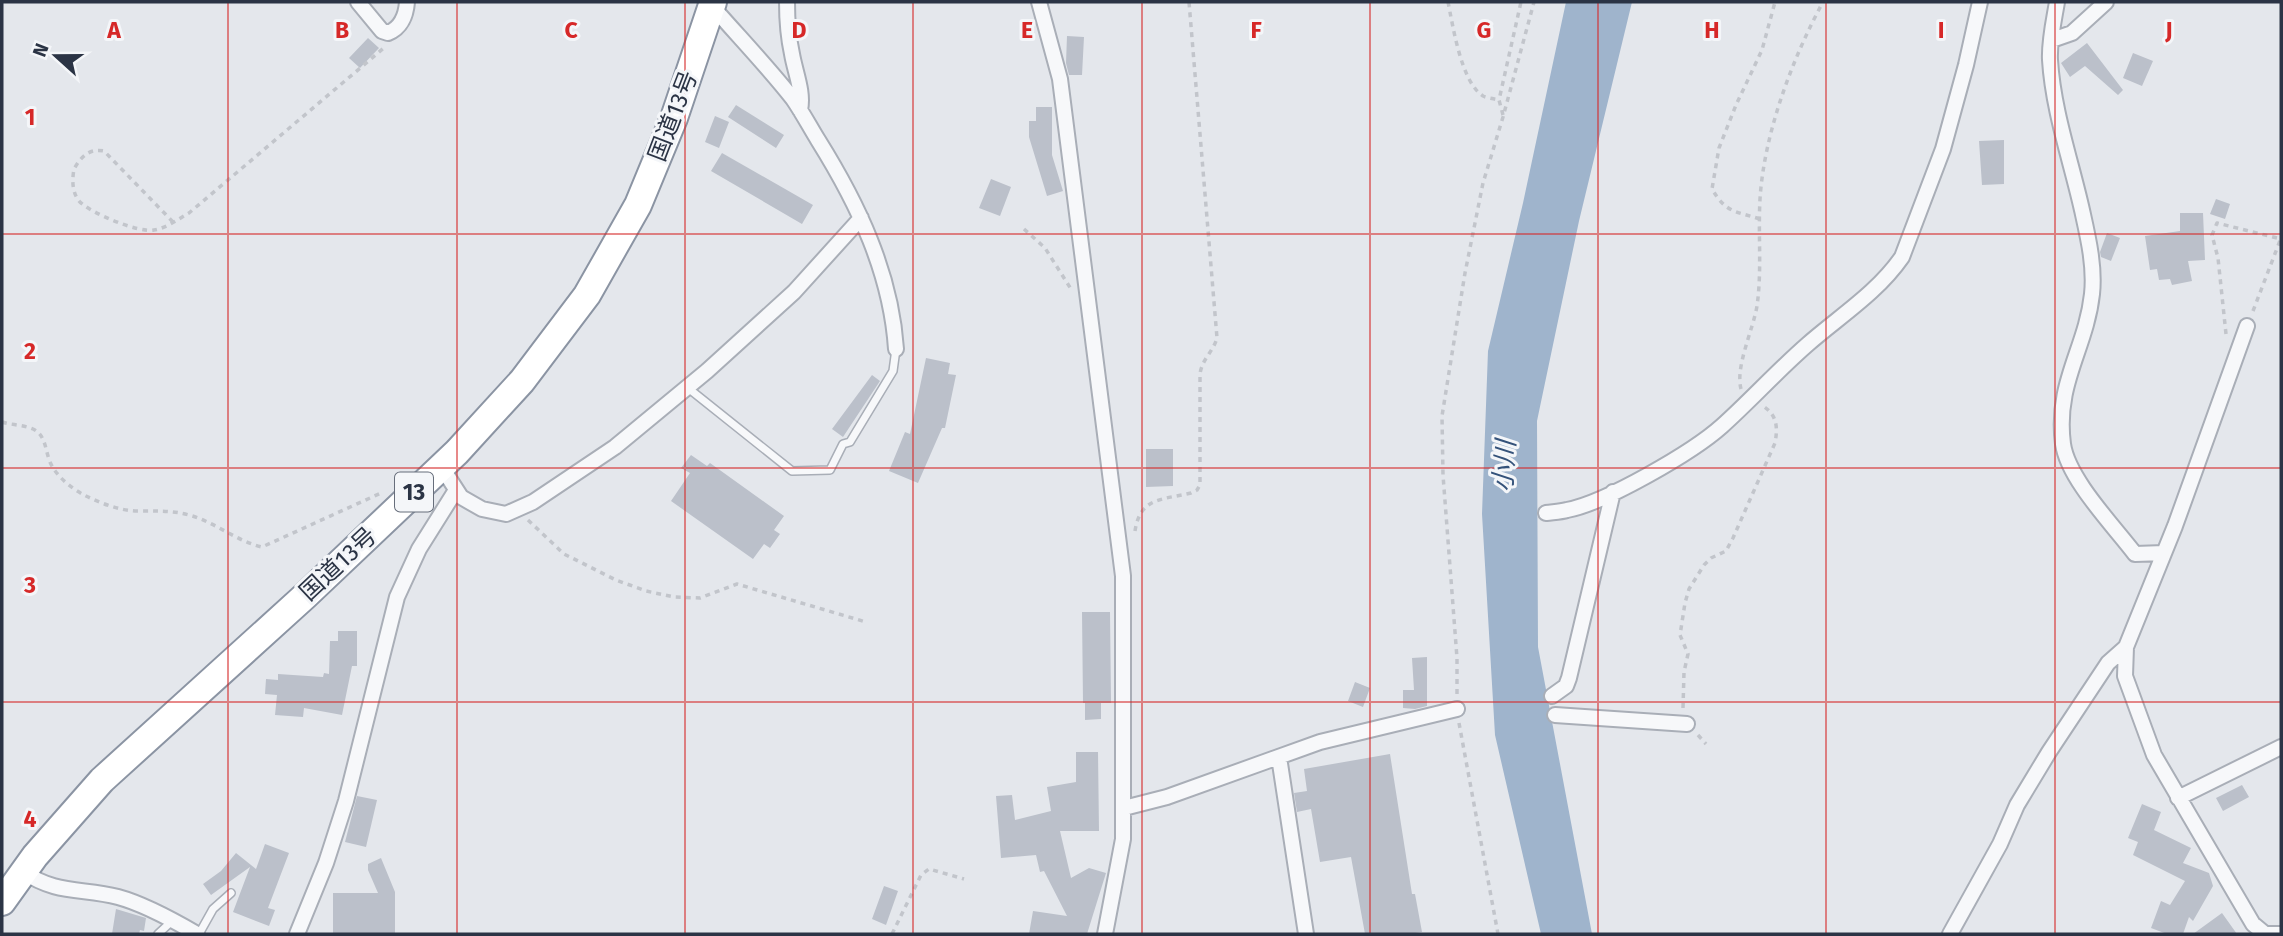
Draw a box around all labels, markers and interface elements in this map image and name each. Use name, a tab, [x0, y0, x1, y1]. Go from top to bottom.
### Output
text: A	[106, 16, 121, 44]
text: B	[335, 16, 349, 44]
text: C	[564, 16, 578, 44]
text: D	[792, 16, 807, 44]
text: E	[1021, 16, 1033, 44]
text: F	[1250, 16, 1262, 44]
text: G	[1477, 16, 1491, 44]
text: H	[1704, 16, 1720, 44]
text: I	[1938, 16, 1944, 44]
text: J	[2164, 16, 2173, 44]
north arrow	[21, 21, 91, 91]
text: N	[28, 40, 54, 60]
street label: 国道13号	[643, 67, 703, 165]
text: 1	[25, 103, 35, 131]
text: 2	[24, 337, 36, 365]
water label: 小川	[1487, 436, 1522, 493]
road number: 13	[395, 472, 433, 512]
street label: 国道13号	[294, 522, 382, 606]
text: 3	[23, 571, 36, 599]
text: 4	[24, 805, 37, 833]

